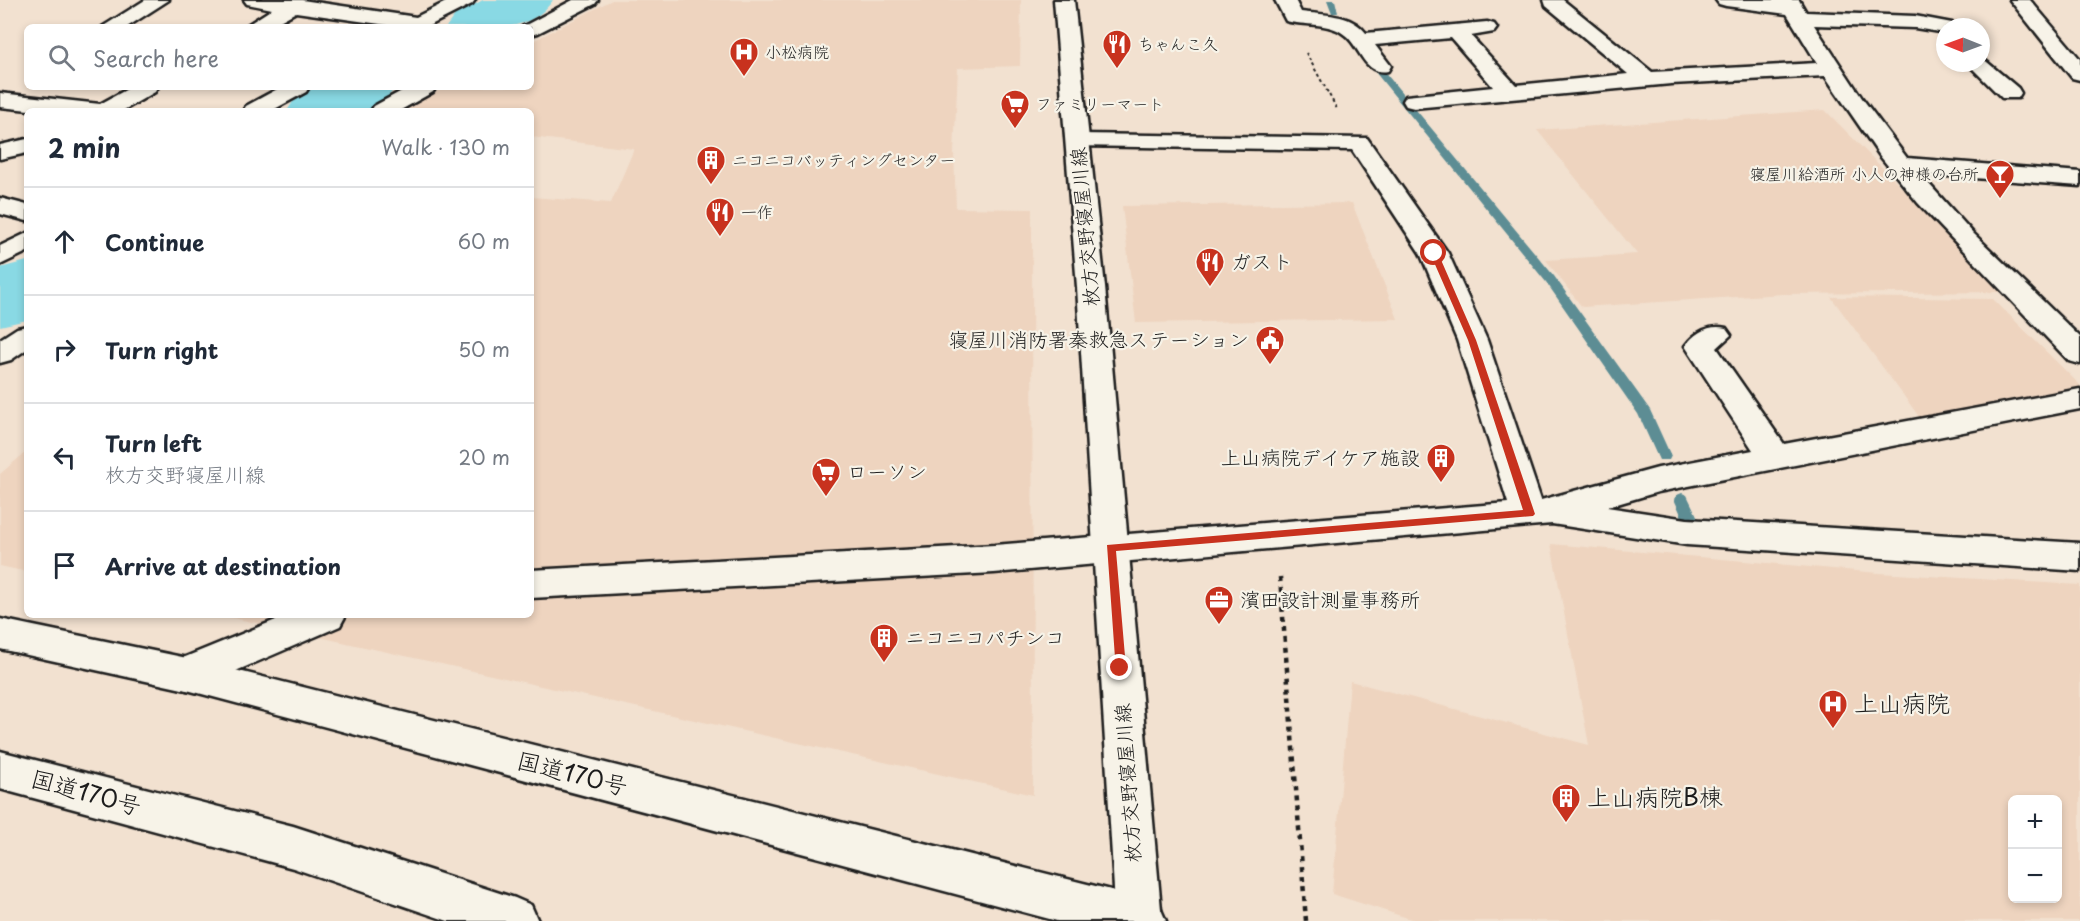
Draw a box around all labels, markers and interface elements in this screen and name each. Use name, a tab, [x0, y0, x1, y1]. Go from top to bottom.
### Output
north arrow	[1936, 18, 1990, 72]
search box	[24, 24, 534, 90]
restaurant icon: ちゃんこ久	[1101, 28, 1133, 70]
place label: ちゃんこ久	[1138, 31, 1218, 55]
hospital icon: 小松病院	[728, 36, 760, 78]
place label: 小松病院	[765, 39, 829, 63]
icon: search	[45, 41, 78, 74]
text: Search here	[93, 41, 219, 74]
supermarket icon: ファミリーマート	[999, 88, 1031, 130]
place label: ファミリーマート	[1036, 91, 1164, 115]
text: 2 min	[48, 128, 121, 167]
text: Walk · 130 m	[382, 132, 510, 162]
building icon: ニコニコバッティングセンター	[695, 144, 727, 186]
street label: 枚方交野寝屋川線	[1062, 146, 1106, 308]
place label: ニコニコバッティングセンター	[732, 147, 955, 171]
bar icon: 寝屋川給酒所 小人の神様の台所	[1984, 158, 2016, 200]
place label: 寝屋川給酒所 小人の神様の台所	[1750, 161, 1979, 185]
restaurant icon: 一作	[704, 196, 736, 238]
place label: 一作	[741, 199, 773, 223]
icon: ahead	[48, 225, 81, 258]
text: Continue	[105, 225, 204, 258]
text: 60 m	[458, 226, 510, 256]
route start	[1420, 239, 1446, 265]
restaurant icon: ガスト	[1194, 246, 1226, 288]
place label: ガスト	[1231, 246, 1293, 276]
place label: 寝屋川消防署秦救急ステーション	[948, 324, 1249, 354]
public building icon: 寝屋川消防署秦救急ステーション	[1254, 324, 1286, 366]
icon: right	[48, 333, 81, 366]
text: Turn right	[105, 333, 218, 366]
text: 50 m	[458, 334, 510, 364]
text: Turn left	[105, 426, 202, 459]
icon: left	[48, 441, 81, 474]
text: 20 m	[458, 442, 510, 472]
place label: 上山病院デイケア施設	[1221, 442, 1420, 472]
building icon: 上山病院デイケア施設	[1425, 442, 1457, 484]
supermarket icon: ローソン	[810, 456, 842, 498]
place label: ローソン	[847, 456, 927, 486]
text: 枚方交野寝屋川線	[105, 459, 265, 489]
icon: arrive	[48, 549, 81, 582]
text: Arrive at destination	[105, 549, 341, 582]
office icon: 濱田設計測量事務所	[1203, 584, 1235, 626]
place label: 濱田設計測量事務所	[1240, 584, 1420, 614]
building icon: ニコニコパチンコ	[868, 622, 900, 664]
place label: ニコニコパチンコ	[905, 622, 1065, 652]
route end	[1106, 654, 1132, 680]
place label: 上山病院	[1854, 684, 1950, 720]
hospital icon: 上山病院	[1817, 688, 1849, 730]
street label: 枚方交野寝屋川線	[1106, 702, 1148, 864]
street label: 国道170号	[513, 741, 632, 803]
street label: 国道170号	[27, 759, 146, 823]
place label: 上山病院B棟	[1587, 778, 1723, 814]
building icon: 上山病院B棟	[1550, 782, 1582, 824]
map controls	[2008, 795, 2062, 903]
button: +	[2008, 795, 2062, 849]
button: −	[2008, 849, 2062, 903]

